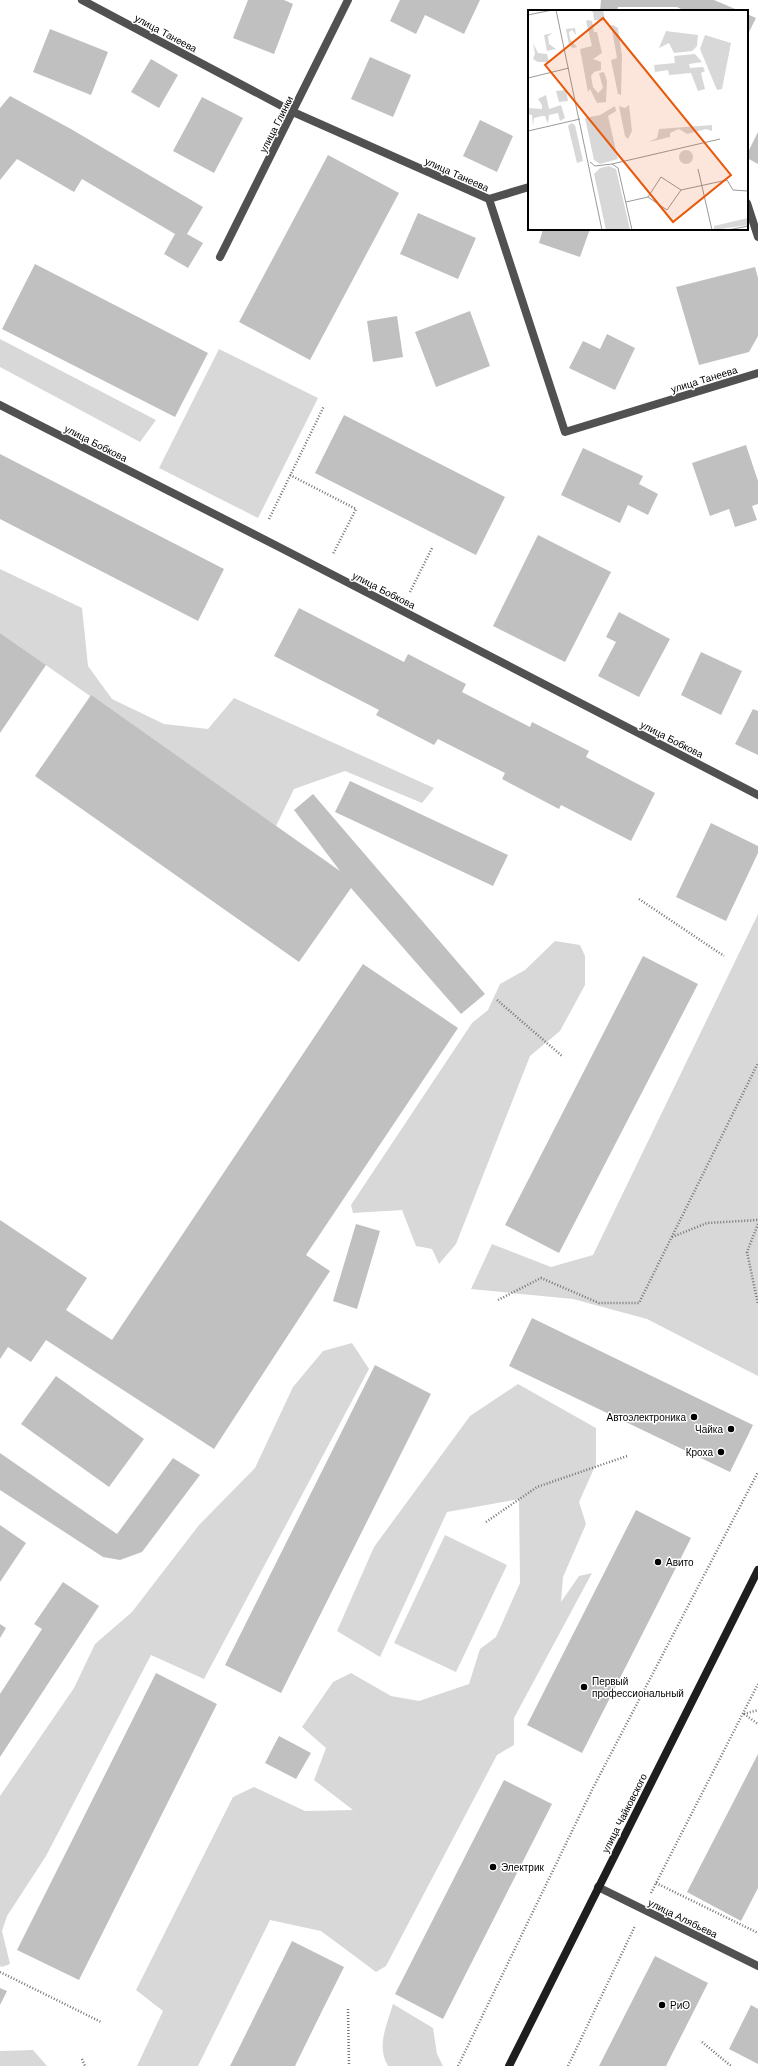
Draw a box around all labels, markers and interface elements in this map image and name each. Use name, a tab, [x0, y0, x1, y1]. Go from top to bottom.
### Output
inset map	[528, 10, 748, 230]
street label: улица Танеева	[133, 12, 199, 55]
street label: улица Глинки	[257, 94, 295, 154]
street label: улица Танеева	[423, 155, 491, 194]
street label: улица Танеева	[670, 364, 739, 395]
street label: улица Бобкова	[63, 423, 129, 464]
street label: улица Бобкова	[351, 570, 417, 611]
street label: улица Бобкова	[639, 719, 705, 760]
place label: Автоэлектроника	[606, 1412, 686, 1423]
marker: Автоэлектроника	[689, 1412, 699, 1422]
place label: Чайка	[695, 1424, 723, 1435]
marker: Чайка	[726, 1424, 736, 1434]
place label: Кроха	[686, 1447, 713, 1458]
marker: Кроха	[716, 1447, 726, 1457]
marker: Авито	[653, 1557, 663, 1567]
place label: Авито	[666, 1557, 694, 1568]
place label: Первый профессиональный	[592, 1676, 684, 1699]
marker: Первый профессиональный	[579, 1682, 589, 1692]
street label: улица Чайковского	[600, 1771, 649, 1855]
marker: Электрик	[488, 1862, 498, 1872]
place label: Электрик	[501, 1862, 544, 1873]
street label: улица Алябьева	[646, 1897, 719, 1940]
marker: РиО	[657, 2000, 667, 2010]
place label: РиО	[670, 2000, 690, 2011]

